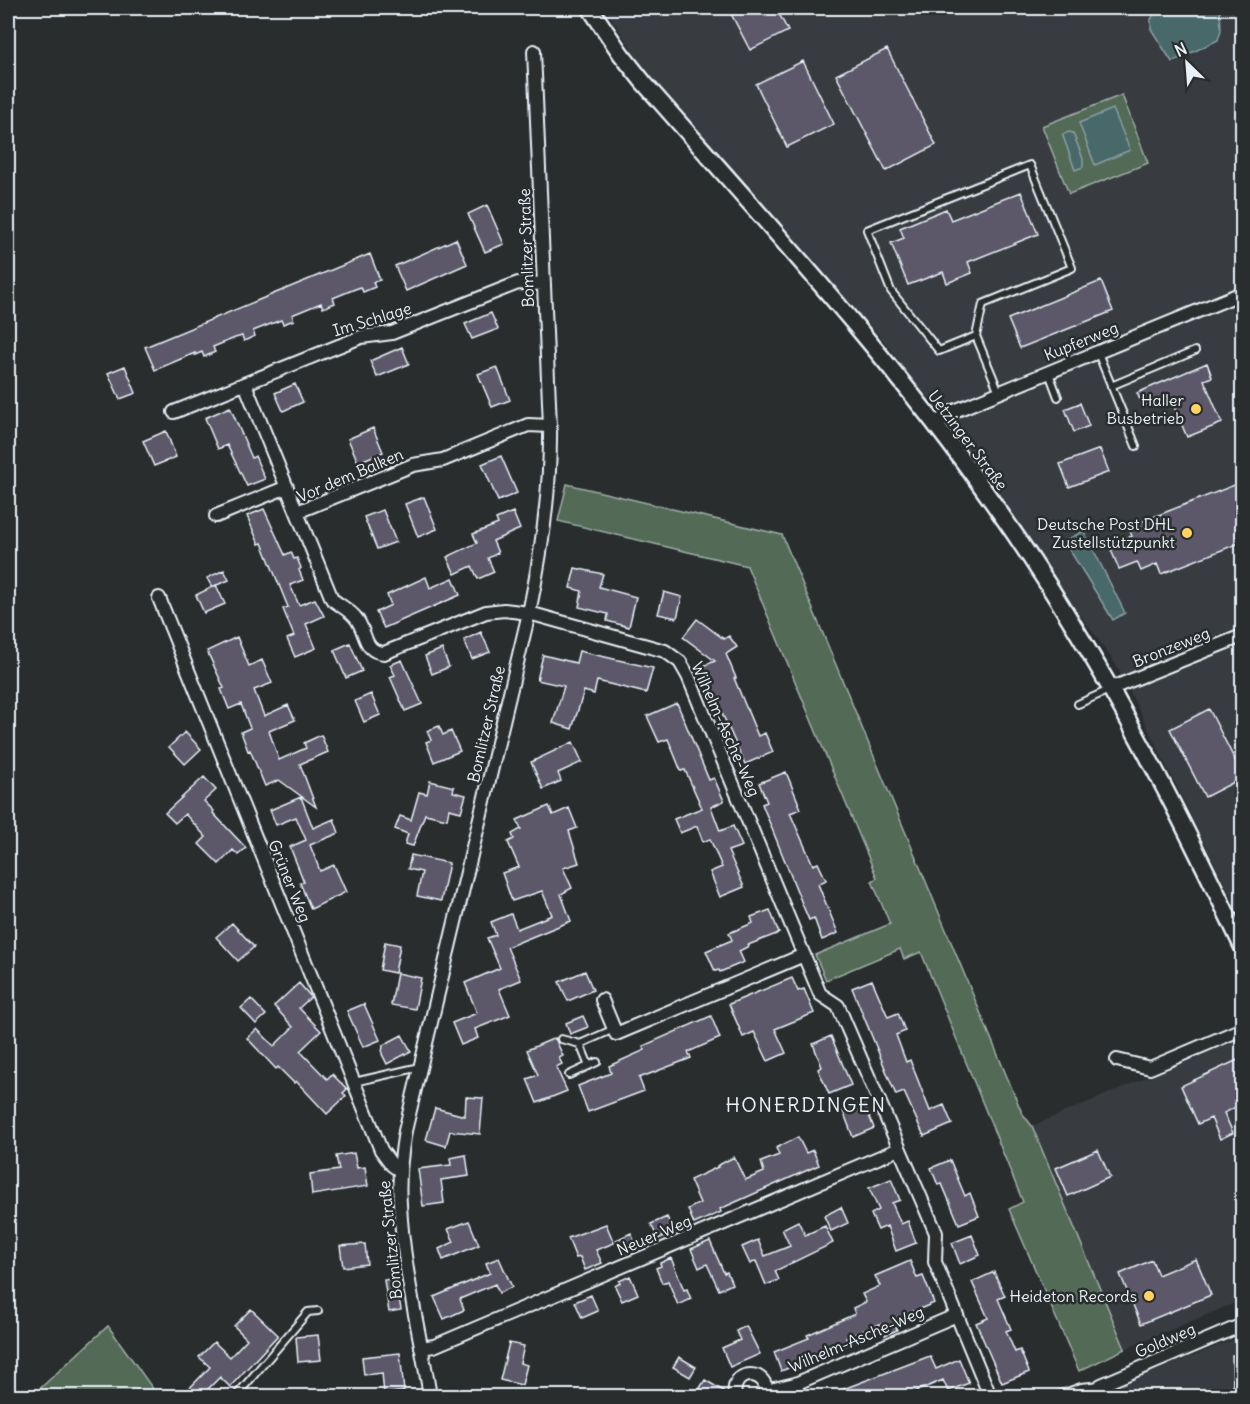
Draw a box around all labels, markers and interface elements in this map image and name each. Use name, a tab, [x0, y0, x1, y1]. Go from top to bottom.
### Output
north arrow	[1157, 33, 1217, 93]
text: N	[1171, 38, 1190, 61]
street label: Bomlitzer Straße	[514, 188, 538, 308]
street label: Im Schlage	[330, 298, 414, 340]
street label: Kupferweg	[1041, 317, 1121, 365]
street label: Uetzinger Straße	[924, 386, 1012, 494]
place label: Haller Busbetrieb	[1106, 390, 1184, 428]
marker: Haller Busbetrieb	[1189, 402, 1203, 416]
street label: Vor dem Balken	[294, 444, 406, 506]
place label: Deutsche Post DHL Zustellstützpunkt	[1037, 514, 1176, 552]
marker: Deutsche Post DHL Zustellstützpunkt	[1180, 526, 1194, 540]
street label: Bronzeweg	[1130, 623, 1212, 671]
street label: Wilhelm-Asche-Weg	[687, 659, 765, 799]
street label: Bomlitzer Straße	[463, 664, 509, 784]
street label: Grüner Weg	[264, 837, 316, 925]
district label: HONERDINGEN	[726, 1092, 886, 1117]
street label: Bomlitzer Straße	[374, 1180, 406, 1300]
street label: Neuer Weg	[614, 1210, 694, 1260]
place label: Heideton Records	[1010, 1286, 1137, 1306]
marker: Heideton Records	[1142, 1289, 1156, 1303]
street label: Wilhelm-Asche-Weg	[785, 1301, 927, 1377]
street label: Goldweg	[1132, 1318, 1198, 1362]

